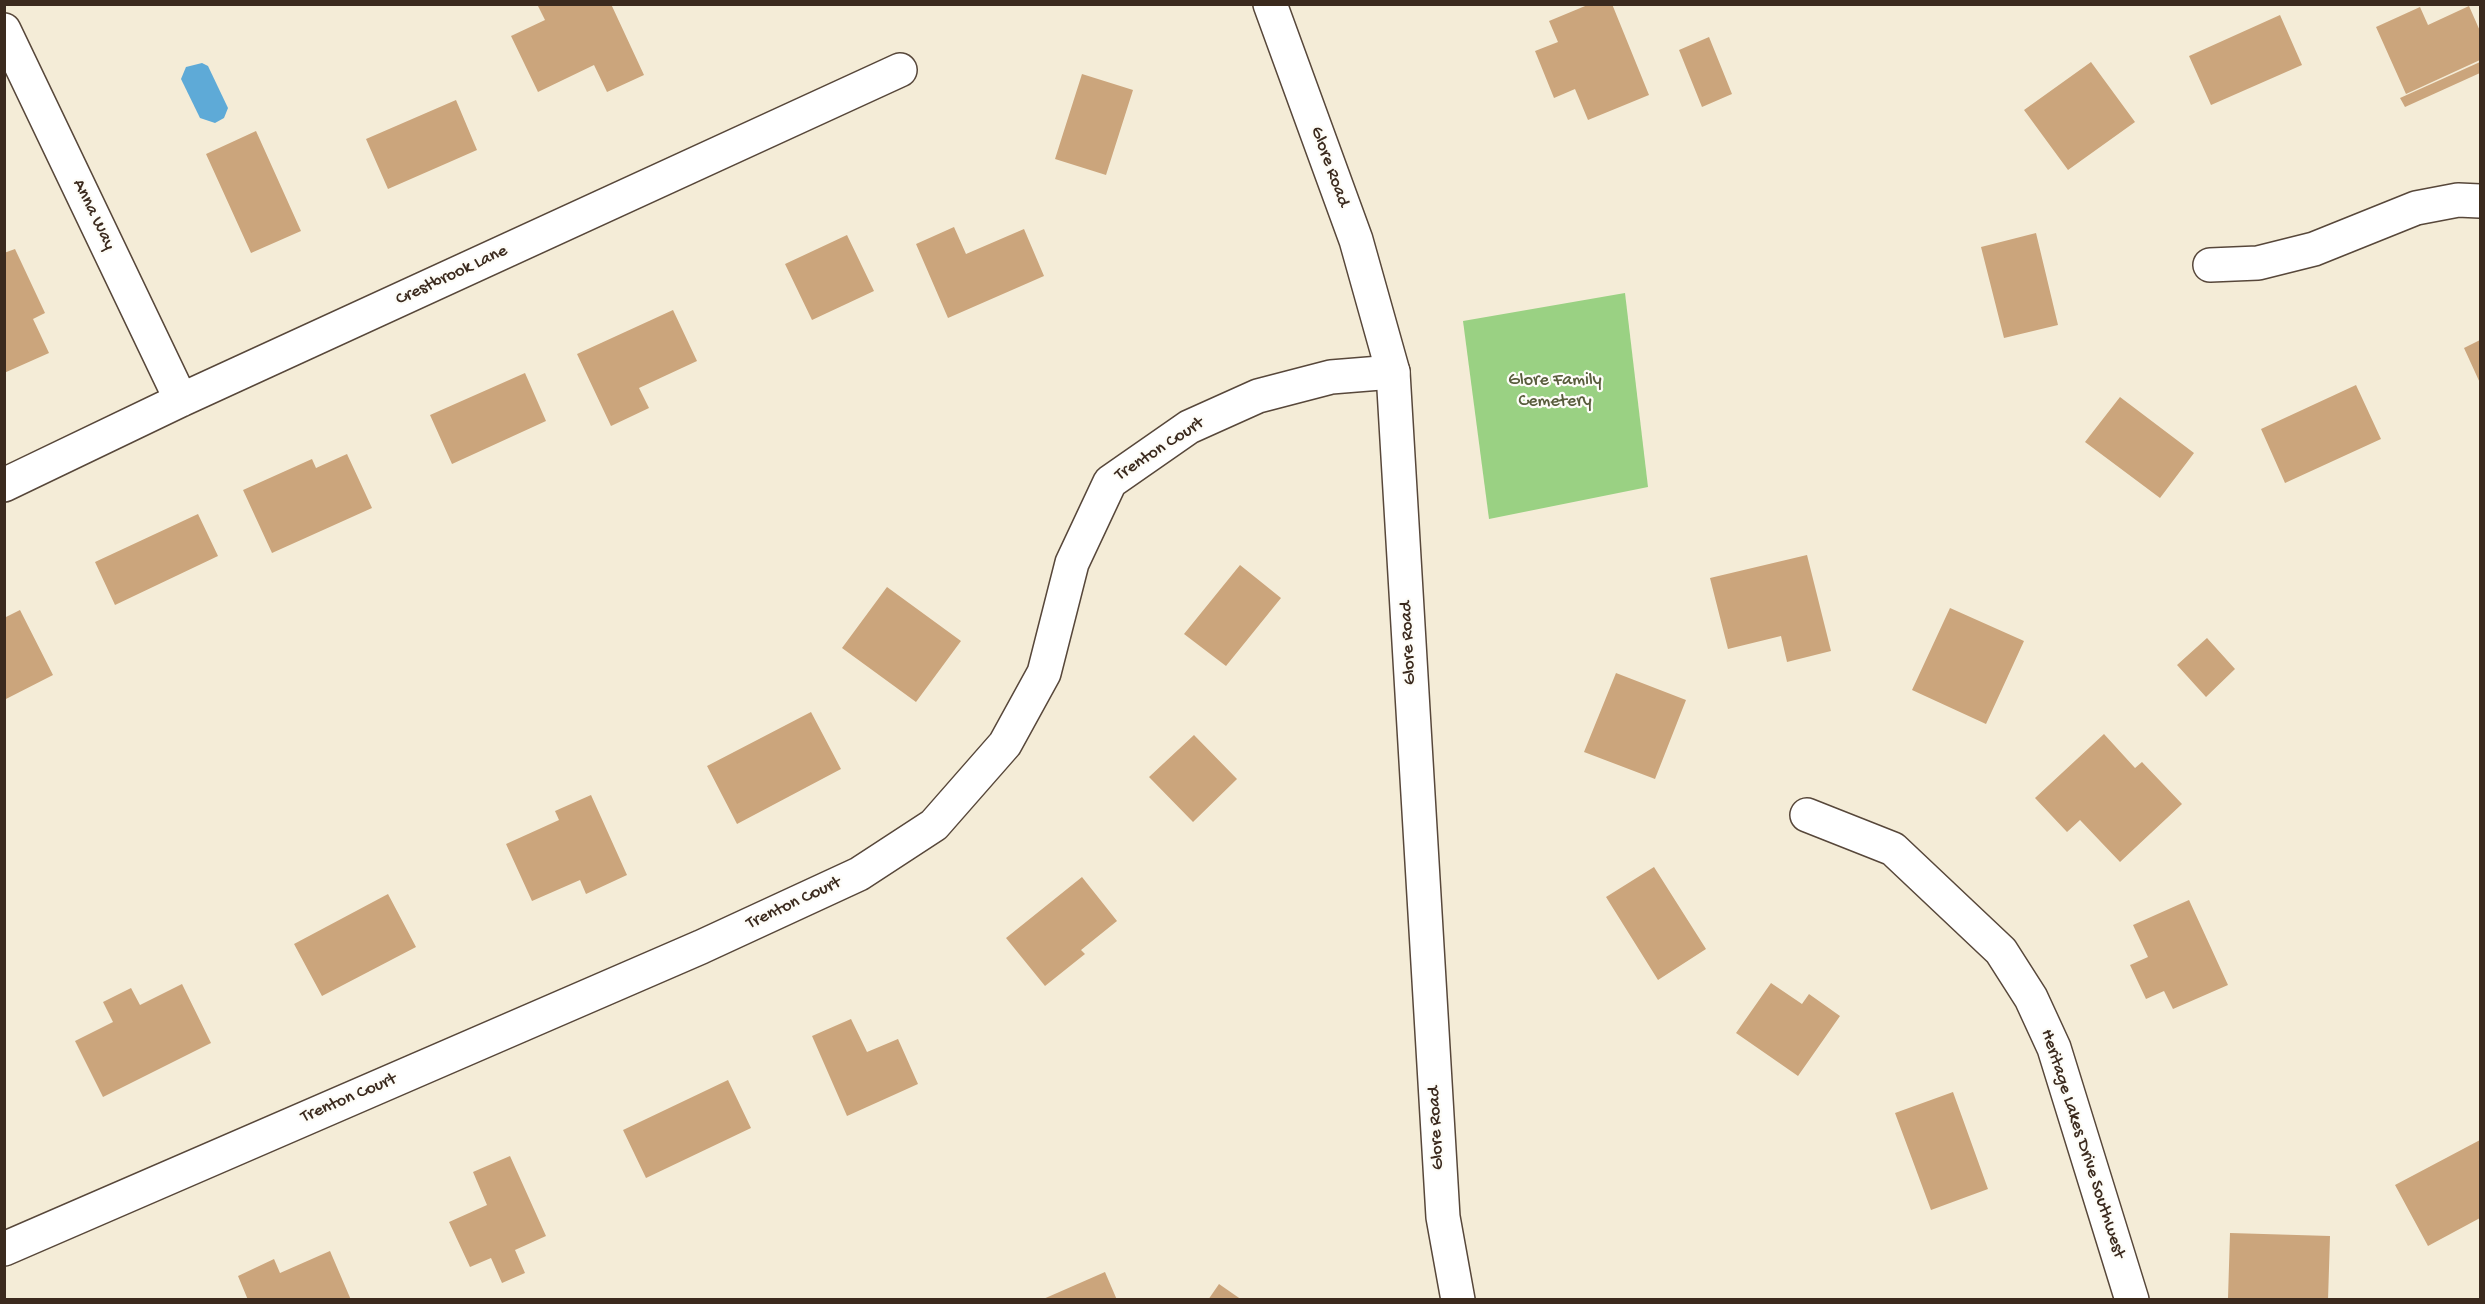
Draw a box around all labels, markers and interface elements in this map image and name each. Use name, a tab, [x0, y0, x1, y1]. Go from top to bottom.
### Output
street label: Glore Road	[1305, 124, 1353, 210]
street label: Anna Way	[67, 176, 119, 254]
street label: Crestbrook Lane	[393, 241, 511, 311]
park label: Glore Family Cemetery	[1508, 370, 1602, 412]
street label: Trenton Court	[1111, 413, 1209, 487]
street label: Glore Road	[1396, 601, 1422, 685]
street label: Trenton Court	[743, 873, 845, 935]
street label: Heritage Lakes Drive Southwest	[2035, 1027, 2129, 1261]
street label: Trenton Court	[298, 1069, 400, 1129]
street label: Glore Road	[1424, 1086, 1450, 1170]

